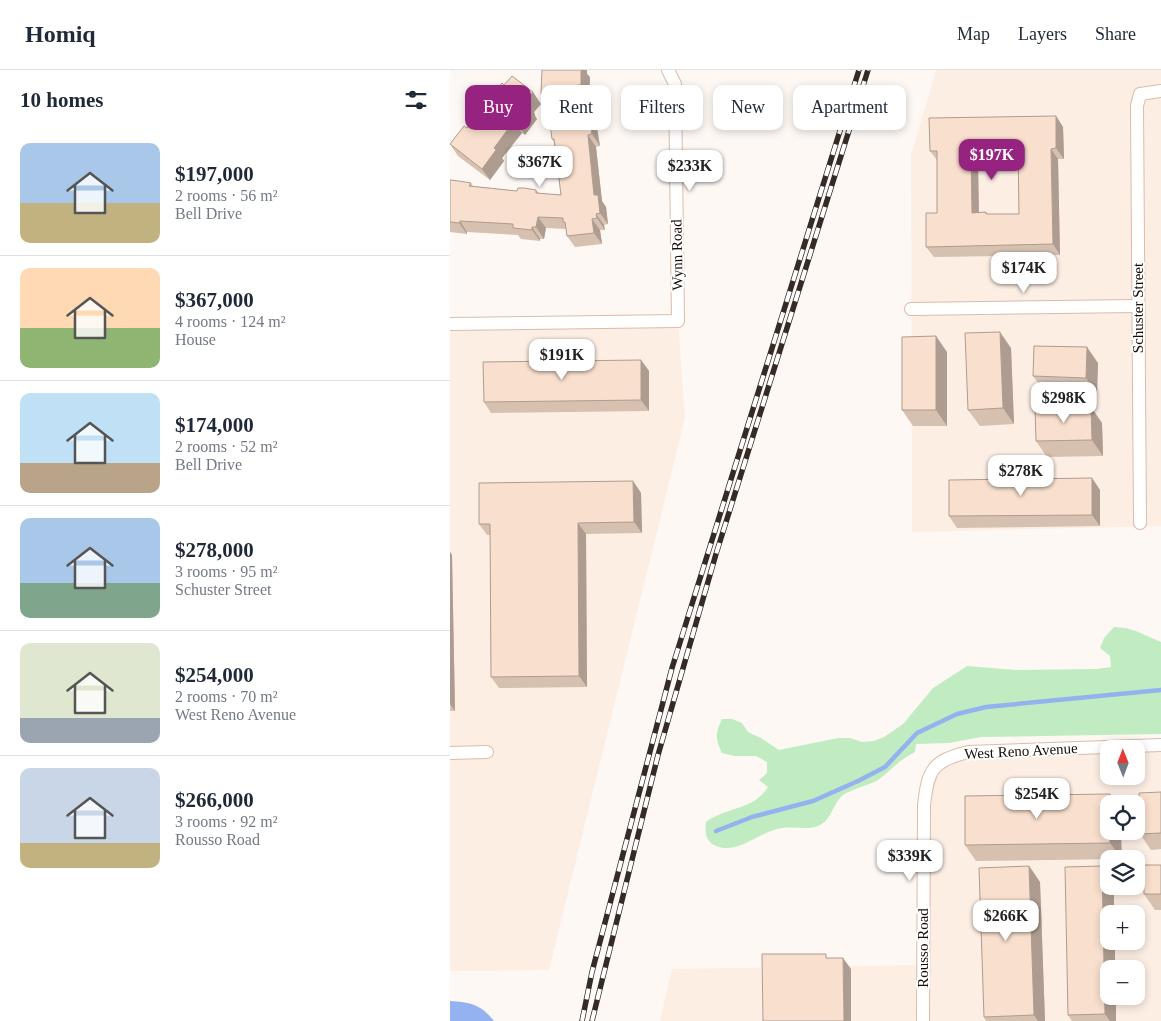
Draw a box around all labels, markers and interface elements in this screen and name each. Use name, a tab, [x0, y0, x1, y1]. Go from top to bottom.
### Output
text: Homiq	[25, 21, 96, 47]
text: Map	[957, 24, 990, 44]
text: Layers	[1018, 24, 1067, 44]
text: Share	[1095, 24, 1136, 44]
chip: Buy	[465, 85, 531, 130]
chip: Rent	[541, 85, 611, 130]
chip: Filters	[621, 85, 703, 130]
chip: New	[713, 85, 783, 130]
chip: Apartment	[793, 85, 906, 130]
icon: filters	[402, 86, 430, 114]
text: 10 homes	[20, 88, 103, 112]
pin: $197K	[957, 138, 1027, 181]
pin: $367K	[505, 146, 575, 188]
text: $197K	[970, 146, 1014, 163]
pin: $233K	[655, 150, 725, 192]
text: $367K	[518, 153, 562, 170]
text: $233K	[668, 157, 712, 174]
text: $197,000	[175, 162, 254, 186]
icon: home	[60, 163, 120, 223]
text: 2 rooms · 56 m²	[175, 187, 278, 204]
text: Bell Drive	[175, 205, 242, 222]
street label: Wynn Road	[668, 219, 686, 291]
pin: $174K	[989, 252, 1059, 294]
text: $174K	[1002, 259, 1046, 276]
street label: Schuster Street	[1130, 262, 1146, 353]
icon: home	[60, 288, 120, 348]
text: $367,000	[175, 288, 254, 312]
text: 4 rooms · 124 m²	[175, 313, 286, 330]
text: House	[175, 331, 216, 348]
pin: $191K	[527, 338, 597, 381]
text: $191K	[540, 346, 584, 363]
pin: $298K	[1029, 382, 1099, 424]
text: $298K	[1042, 389, 1086, 406]
icon: home	[60, 413, 120, 473]
text: $174,000	[175, 413, 254, 437]
text: 2 rooms · 52 m²	[175, 438, 278, 455]
pin: $278K	[986, 454, 1056, 497]
text: Bell Drive	[175, 456, 242, 473]
text: $278K	[999, 462, 1043, 479]
icon: home	[60, 538, 120, 598]
text: $278,000	[175, 538, 254, 562]
text: 3 rooms · 95 m²	[175, 563, 278, 580]
text: Schuster Street	[175, 581, 271, 598]
icon: home	[60, 663, 120, 723]
text: $254,000	[175, 663, 254, 687]
text: 2 rooms · 70 m²	[175, 688, 278, 705]
text: West Reno Avenue	[175, 706, 296, 723]
street label: West Reno Avenue	[964, 740, 1078, 762]
north arrow	[1100, 740, 1145, 785]
map controls	[1100, 740, 1145, 1005]
pin: $254K	[1002, 778, 1072, 820]
text: $254K	[1015, 785, 1059, 802]
icon: home	[60, 788, 120, 848]
text: $266,000	[175, 788, 254, 812]
button: locate	[1100, 795, 1145, 840]
text: 3 rooms · 92 m²	[175, 813, 278, 830]
text: Rousso Road	[175, 831, 260, 848]
pin: $339K	[875, 840, 945, 882]
text: $339K	[888, 847, 932, 864]
button: layers	[1100, 850, 1145, 895]
pin: $266K	[971, 900, 1041, 942]
button: +	[1100, 905, 1145, 950]
text: $266K	[984, 907, 1028, 924]
street label: Rousso Road	[915, 908, 931, 988]
button: −	[1100, 960, 1145, 1005]

